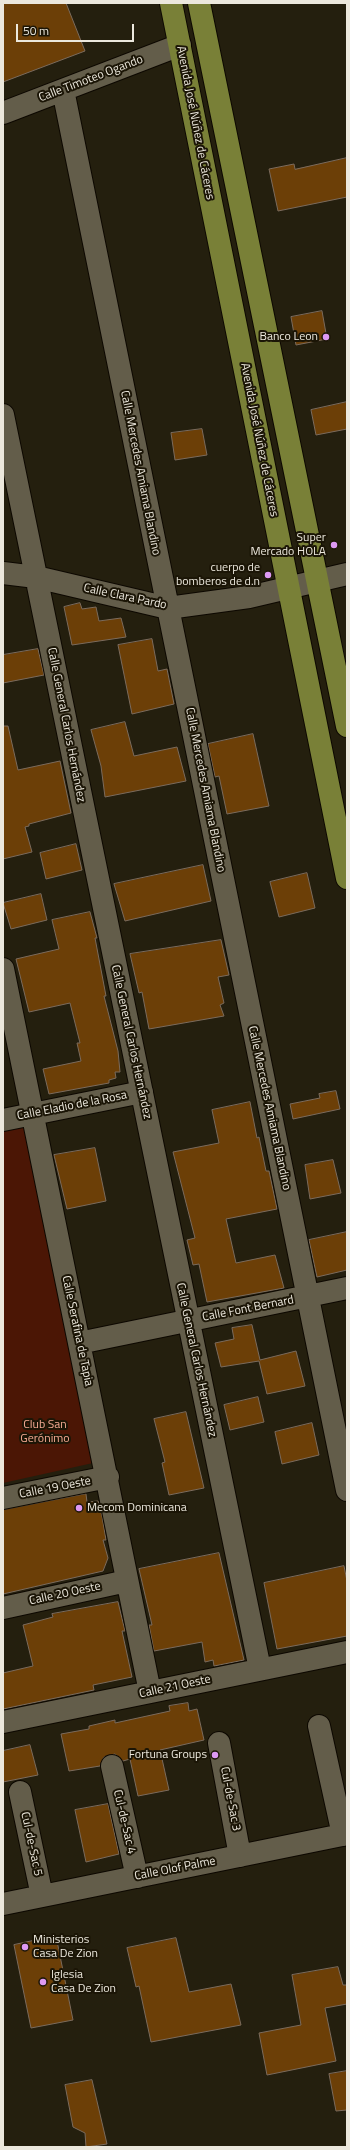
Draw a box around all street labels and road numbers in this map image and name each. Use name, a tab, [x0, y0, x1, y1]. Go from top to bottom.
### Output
street label: Avenida José Núñez de Cáceres	[173, 45, 217, 201]
street label: Calle Timoteo Ogando	[37, 52, 145, 106]
street label: Avenida José Núñez de Cáceres	[237, 362, 281, 518]
street label: Calle Mercedes Amiama Blandino	[117, 389, 163, 557]
street label: Calle Clara Pardo	[82, 581, 168, 613]
street label: Calle General Carlos Hernández	[44, 646, 88, 804]
street label: Calle Mercedes Amiama Blandino	[182, 706, 228, 874]
street label: Calle General Carlos Hernández	[108, 964, 154, 1120]
street label: Calle Mercedes Amiama Blandino	[245, 1025, 293, 1191]
street label: Calle Eladio de la Rosa	[16, 1088, 128, 1124]
street label: Calle Serafina de Tapia	[58, 1274, 96, 1388]
street label: Calle General Carlos Hernández	[173, 1282, 219, 1438]
street label: Calle Font Bernard	[201, 1293, 295, 1325]
street label: Calle 19 Oeste	[18, 1474, 92, 1502]
street label: Calle 20 Oeste	[28, 1579, 102, 1609]
street label: Calle 21 Oeste	[138, 1672, 212, 1702]
street label: Cul-de-Sac 3	[217, 1766, 243, 1832]
street label: Cul-de-Sac 4	[110, 1789, 138, 1855]
street label: Cul-de-Sac 5	[17, 1811, 45, 1877]
street label: Calle Olof Palme	[133, 1854, 217, 1884]

